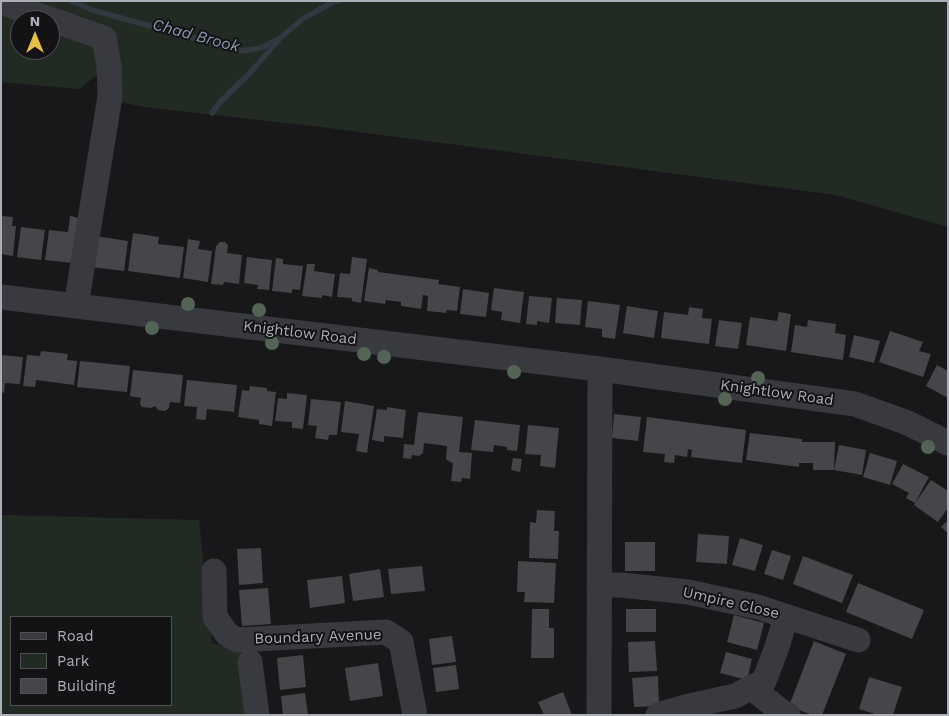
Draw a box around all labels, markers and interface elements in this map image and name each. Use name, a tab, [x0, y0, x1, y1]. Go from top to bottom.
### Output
north arrow	[10, 10, 60, 60]
text: N	[30, 13, 40, 29]
water label: Chad Brook	[150, 15, 242, 57]
street label: Knightlow Road	[242, 317, 358, 349]
street label: Knightlow Road	[719, 376, 835, 410]
street label: Umpire Close	[681, 583, 781, 623]
legend	[10, 616, 172, 706]
street label: Boundary Avenue	[254, 626, 382, 648]
text: Road	[57, 627, 94, 645]
text: Park	[57, 652, 89, 670]
text: Building	[57, 677, 115, 695]

